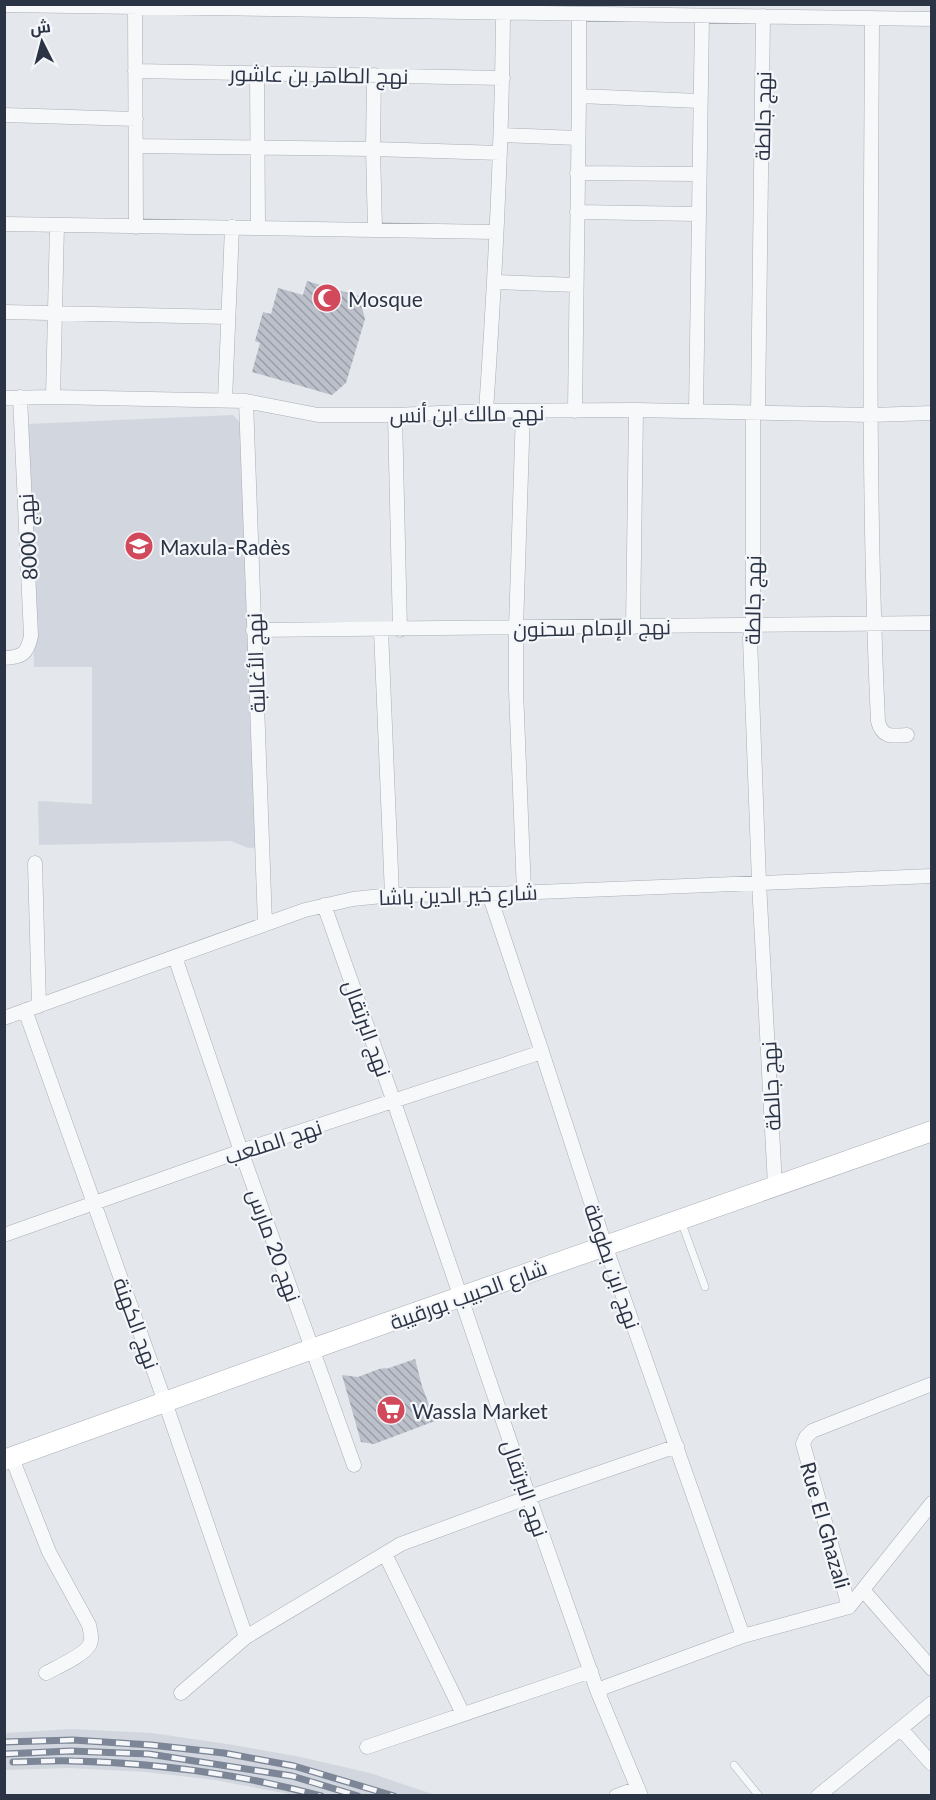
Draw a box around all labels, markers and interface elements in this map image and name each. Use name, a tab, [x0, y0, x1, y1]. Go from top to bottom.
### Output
north arrow	[12, 12, 72, 72]
text: ش	[29, 16, 52, 38]
street label: نهج الطاهر بن عاشور	[228, 60, 409, 91]
street label: نهج جالطة	[749, 71, 778, 161]
mosque icon: Mosque	[311, 282, 343, 314]
place label: Mosque	[348, 286, 423, 311]
street label: نهج مالك ابن أنس	[389, 399, 545, 430]
street label: نهج 8000	[12, 493, 45, 581]
school or university icon: Maxula-Radès	[123, 530, 155, 562]
place label: Maxula-Radès	[160, 534, 290, 559]
street label: نهج جالطة	[739, 555, 768, 645]
street label: نهج الأغالبة	[241, 613, 272, 713]
street label: نهج الإمام سحنون	[513, 613, 671, 644]
street label: شارع خير الدين باشا	[378, 879, 538, 912]
street label: نهج البرتقال	[336, 976, 397, 1081]
street label: نهج جالطة	[755, 1040, 788, 1131]
street label: نهج الملعب	[221, 1114, 326, 1171]
street label: نهج 20 مارس	[240, 1185, 307, 1306]
street label: نهج ابن بطوطة	[577, 1200, 646, 1333]
street label: شارع الحبيب بورقيبة	[386, 1254, 551, 1337]
street label: نهج الكهنة	[106, 1274, 165, 1373]
supermarket icon: Wassla Market	[375, 1394, 407, 1426]
place label: Wassla Market	[412, 1398, 548, 1423]
street label: نهج البرتقال	[495, 1436, 554, 1541]
street label: Rue El Ghazali	[796, 1459, 856, 1591]

